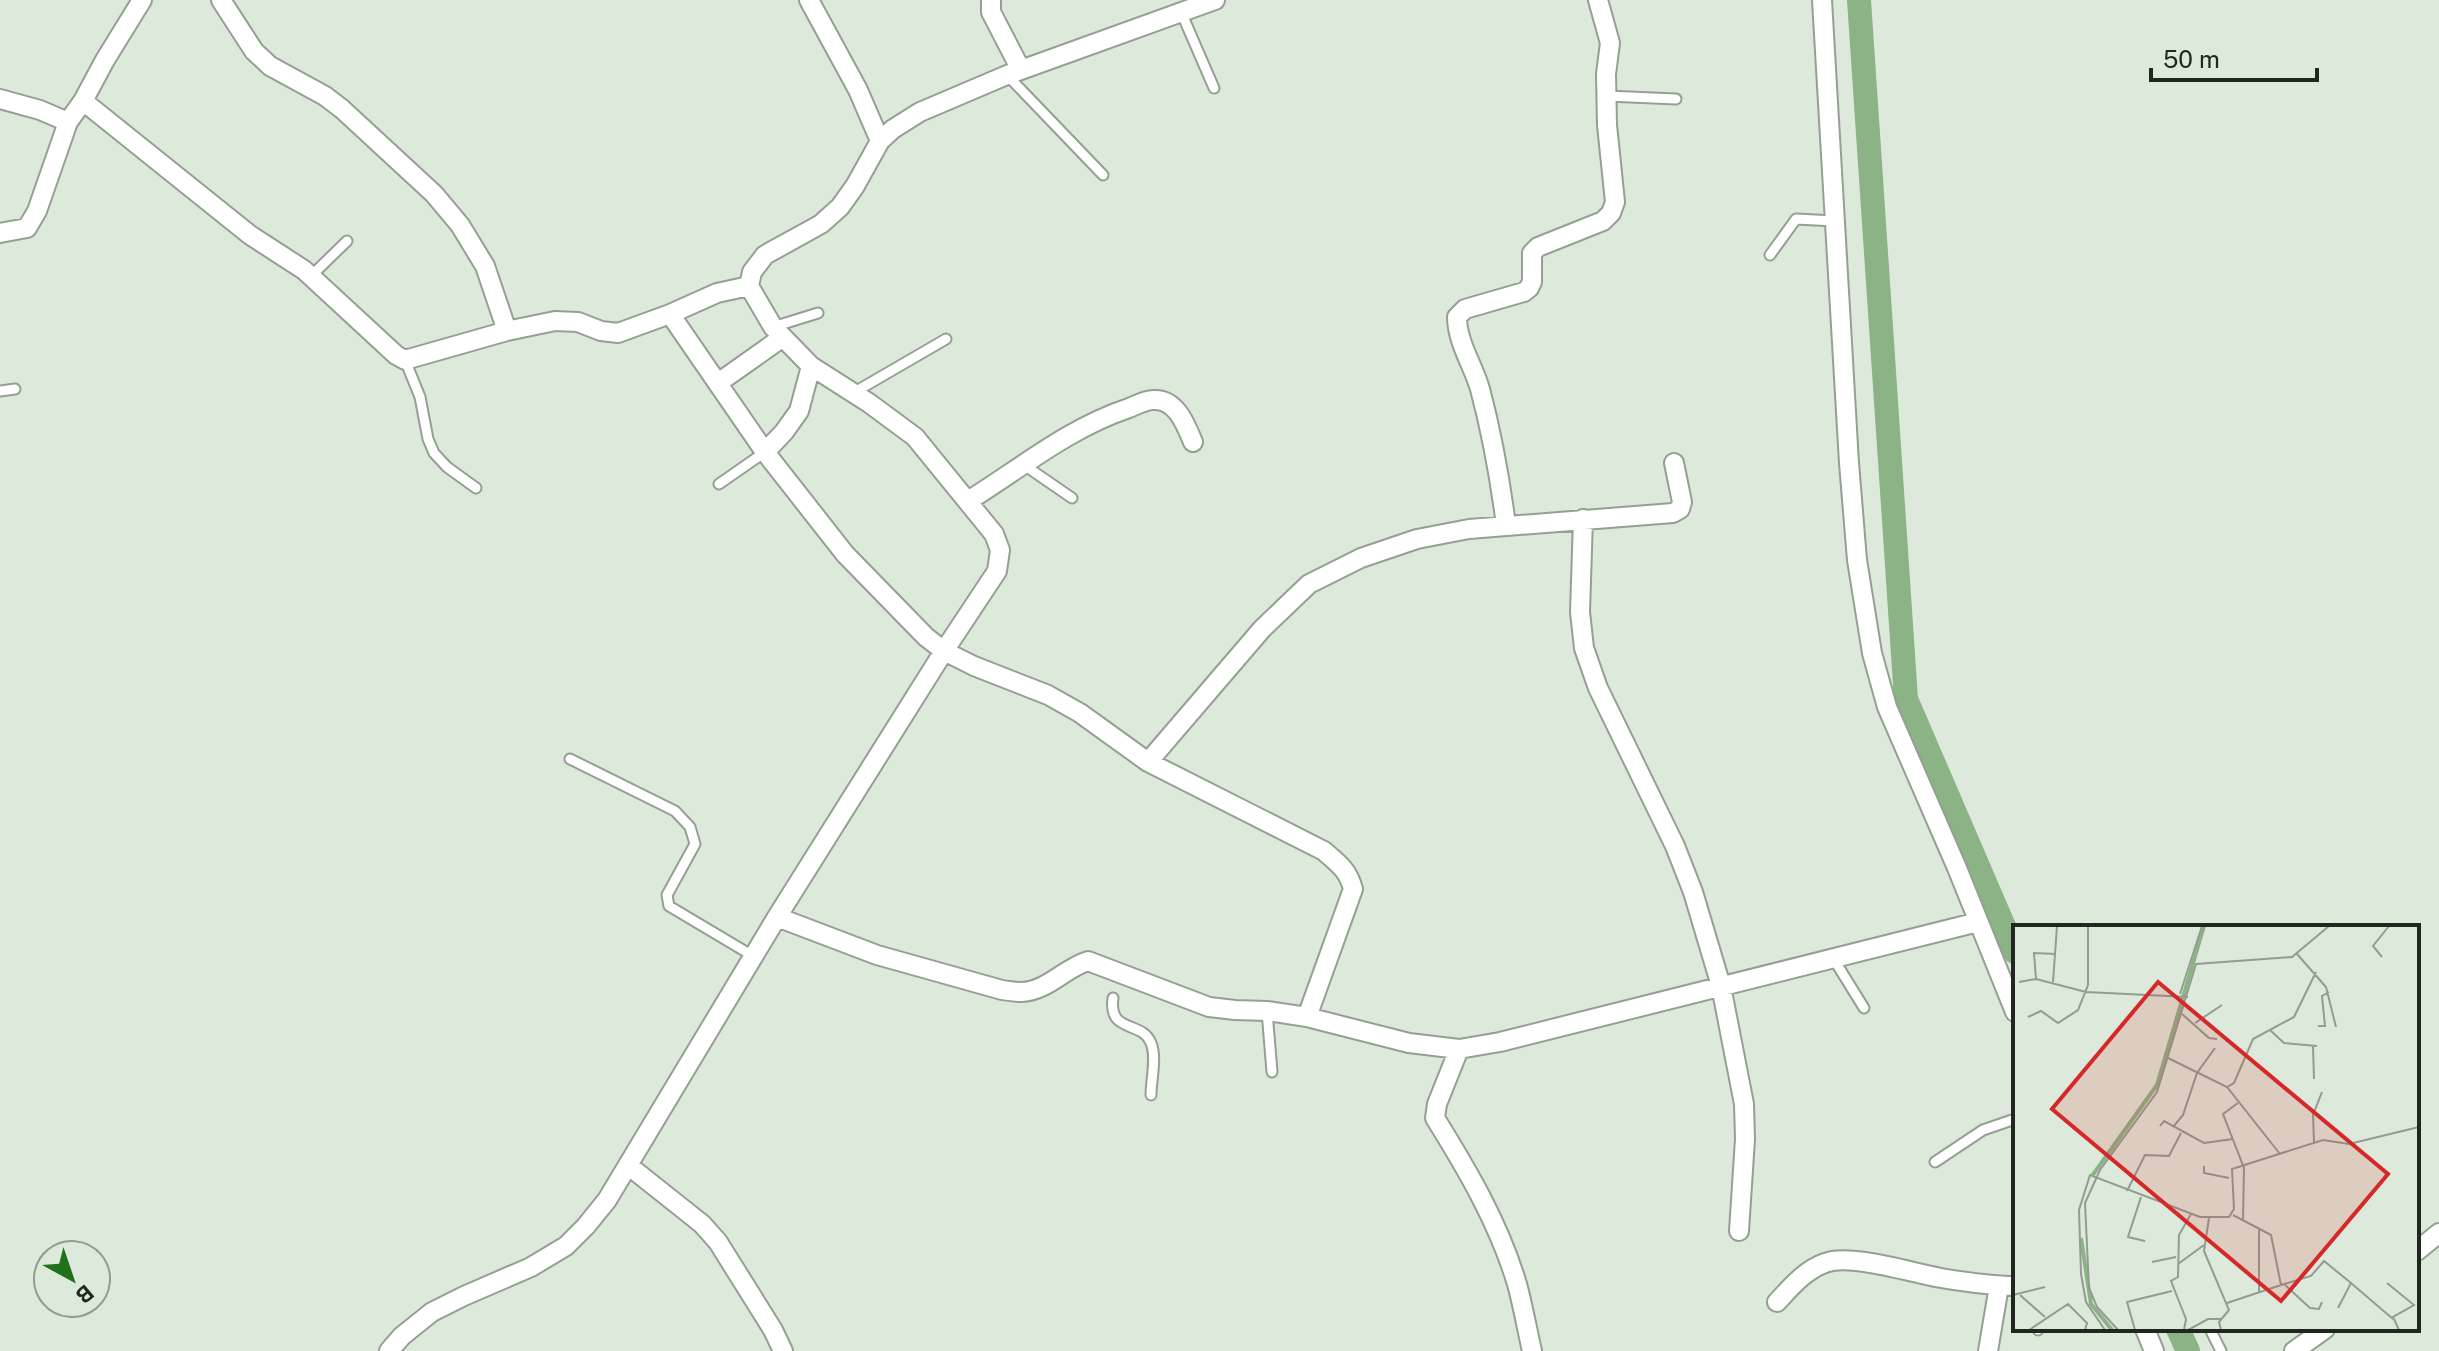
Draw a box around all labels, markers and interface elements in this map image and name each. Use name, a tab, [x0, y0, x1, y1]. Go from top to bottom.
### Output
scale bar	[2151, 32, 2317, 82]
text: 50 m	[2163, 45, 2220, 73]
inset map	[2013, 925, 2419, 1331]
north arrow	[32, 1239, 112, 1319]
text: B	[71, 1280, 99, 1309]

